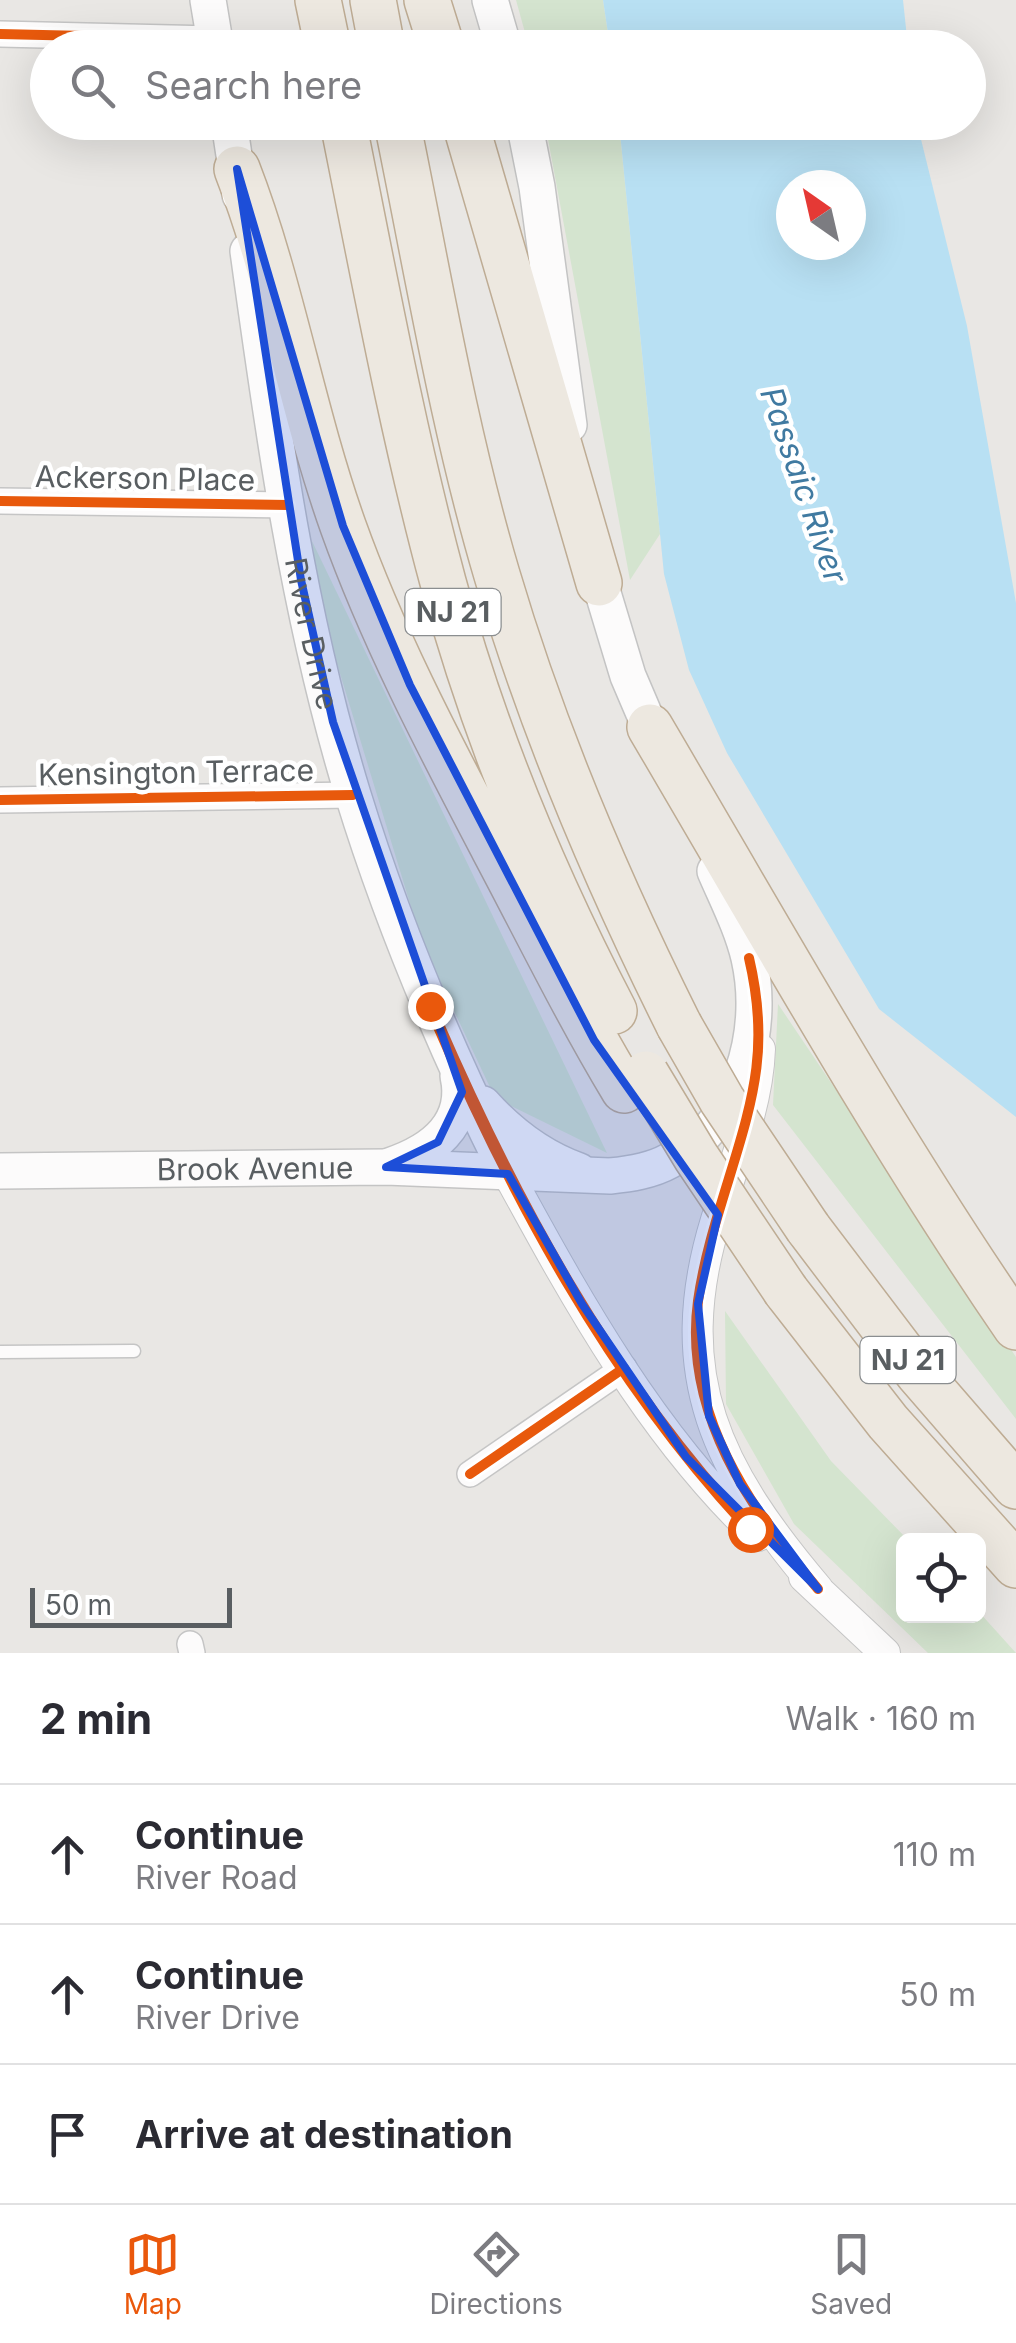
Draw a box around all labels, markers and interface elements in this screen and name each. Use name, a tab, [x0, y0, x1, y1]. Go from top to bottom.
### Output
search box	[30, 30, 986, 140]
icon: search	[65, 58, 120, 113]
text: Search here	[145, 62, 362, 108]
north arrow	[776, 170, 866, 260]
water label: Passaic River	[752, 382, 856, 589]
street label: Ackerson Place	[35, 458, 255, 498]
street label: River Drive	[278, 555, 346, 713]
road number: NJ 21	[406, 589, 500, 635]
street label: Kensington Terrace	[38, 752, 314, 792]
route end	[408, 984, 454, 1030]
street label: Brook Avenue	[156, 1149, 354, 1187]
road number: NJ 21	[860, 1337, 956, 1383]
route start	[728, 1507, 774, 1553]
map controls	[896, 1533, 986, 1623]
button: locate	[896, 1533, 986, 1623]
scale bar	[30, 1583, 232, 1628]
text: 50 m	[45, 1588, 112, 1622]
text: 2 min	[40, 1693, 152, 1744]
text: Walk · 160 m	[786, 1699, 976, 1738]
text: Continue	[135, 1812, 304, 1858]
icon: ahead	[40, 1827, 95, 1882]
text: 110 m	[893, 1835, 976, 1874]
text: River Road	[135, 1858, 298, 1897]
text: Continue	[135, 1952, 304, 1998]
icon: ahead	[40, 1967, 95, 2022]
text: 50 m	[899, 1975, 976, 2014]
text: River Drive	[135, 1998, 300, 2037]
icon: arrive	[40, 2107, 95, 2162]
text: Arrive at destination	[135, 2111, 513, 2157]
tab: Map	[124, 2227, 182, 2321]
tab: Directions	[429, 2227, 563, 2321]
tab: Saved	[810, 2227, 892, 2321]

